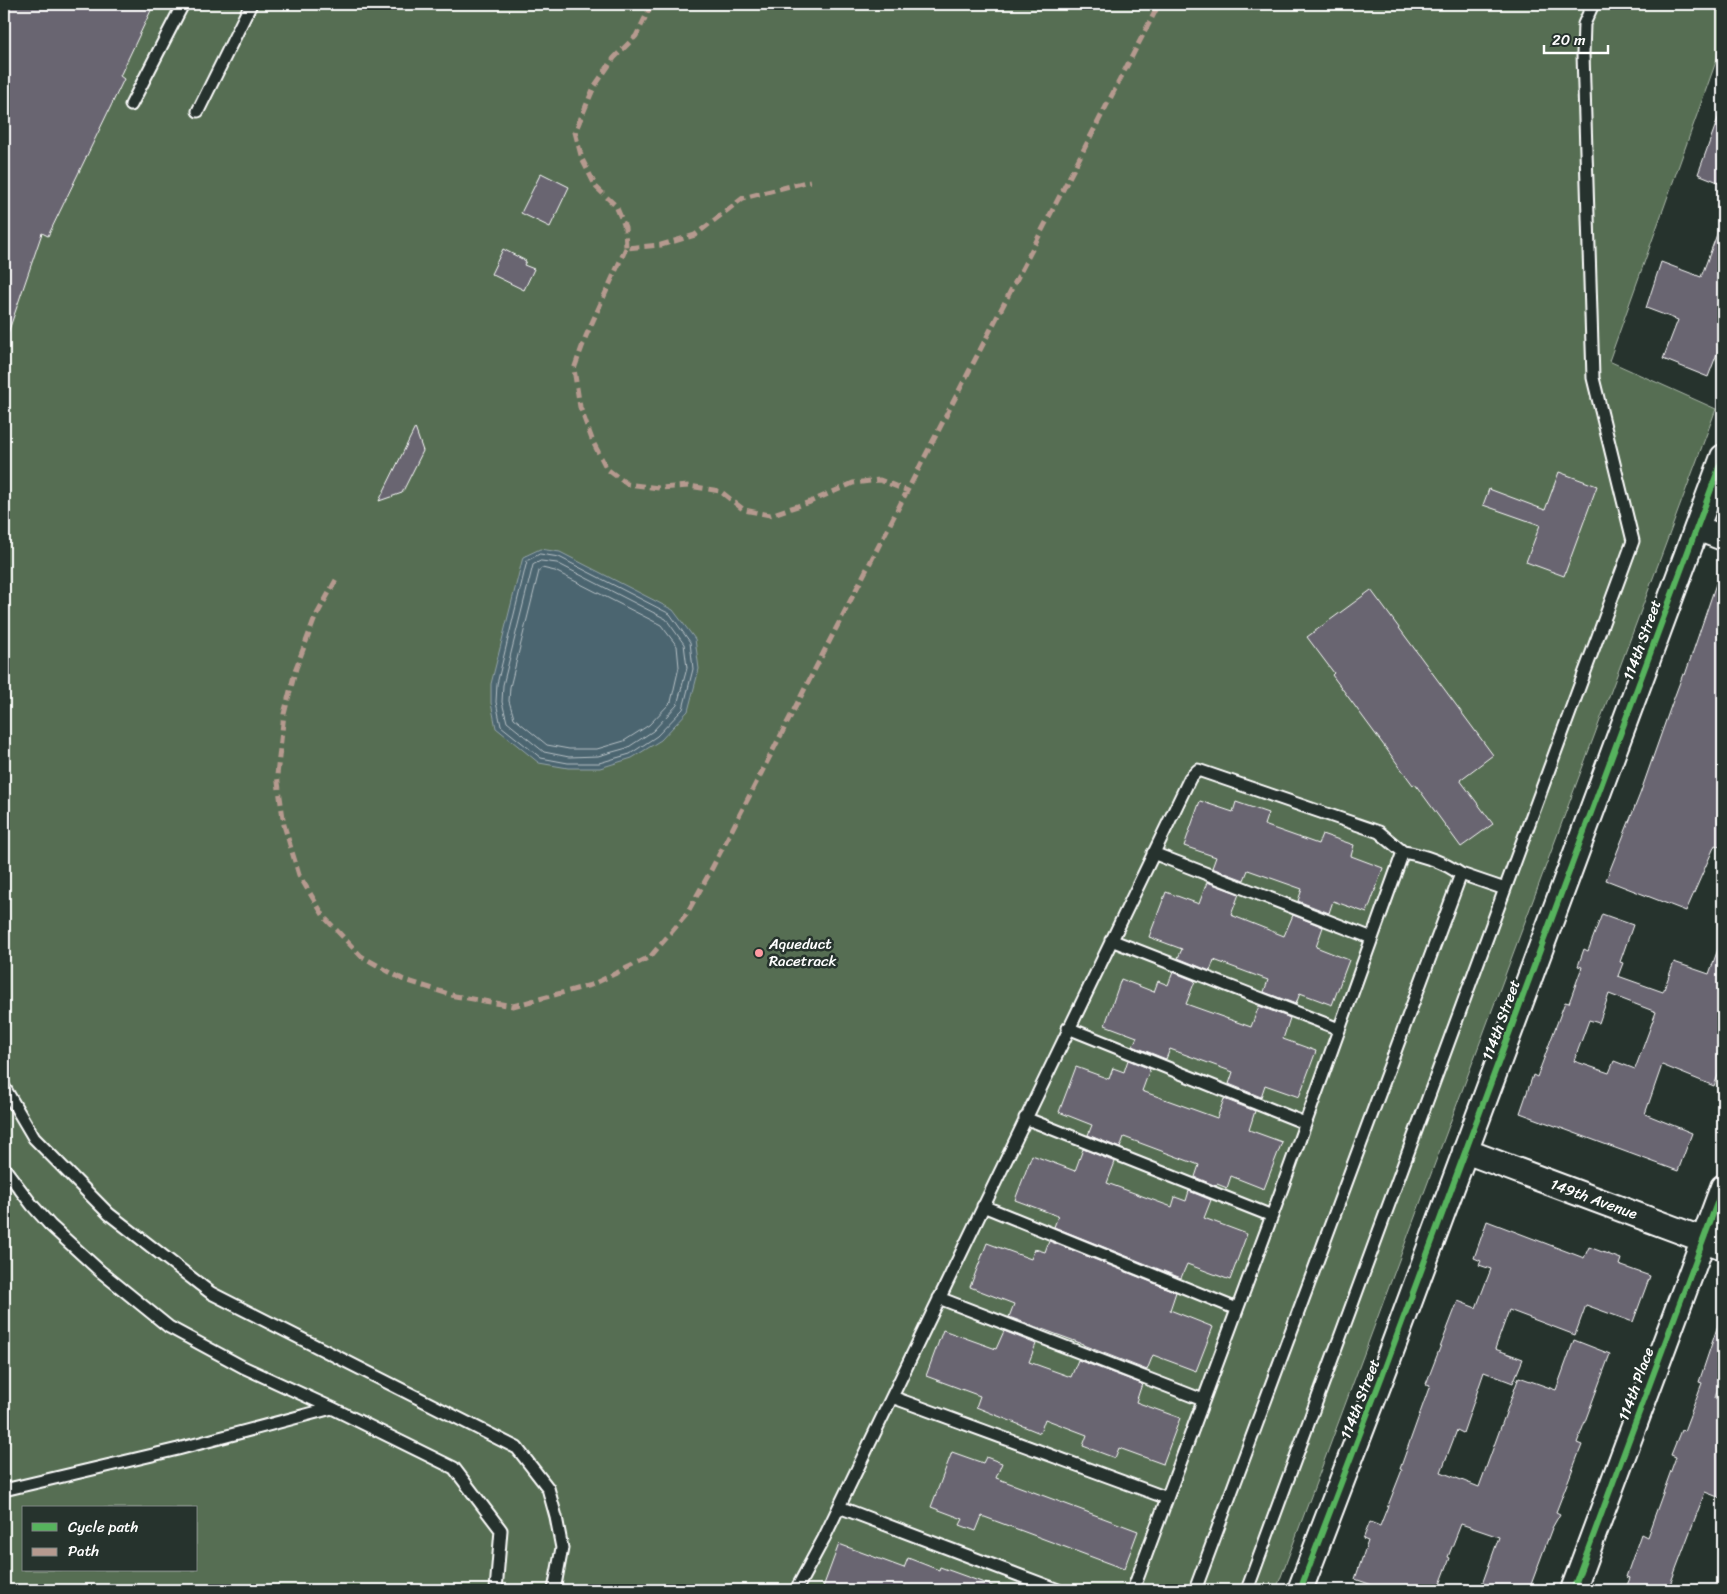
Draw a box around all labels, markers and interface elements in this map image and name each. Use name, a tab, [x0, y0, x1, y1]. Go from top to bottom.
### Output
scale bar	[1544, 22, 1608, 54]
text: 20 m	[1552, 27, 1586, 53]
street label: 114th Street	[1615, 596, 1669, 684]
place label: Aqueduct Racetrack	[768, 931, 837, 974]
marker: Aqueduct Racetrack	[753, 947, 765, 959]
street label: 114th Street	[1474, 976, 1528, 1064]
street label: 149th Avenue	[1547, 1171, 1641, 1227]
street label: 114th Place	[1611, 1343, 1661, 1424]
street label: 114th Street	[1333, 1355, 1387, 1443]
legend	[22, 1506, 198, 1572]
text: Cycle path	[68, 1514, 139, 1540]
text: Path	[68, 1538, 99, 1564]

